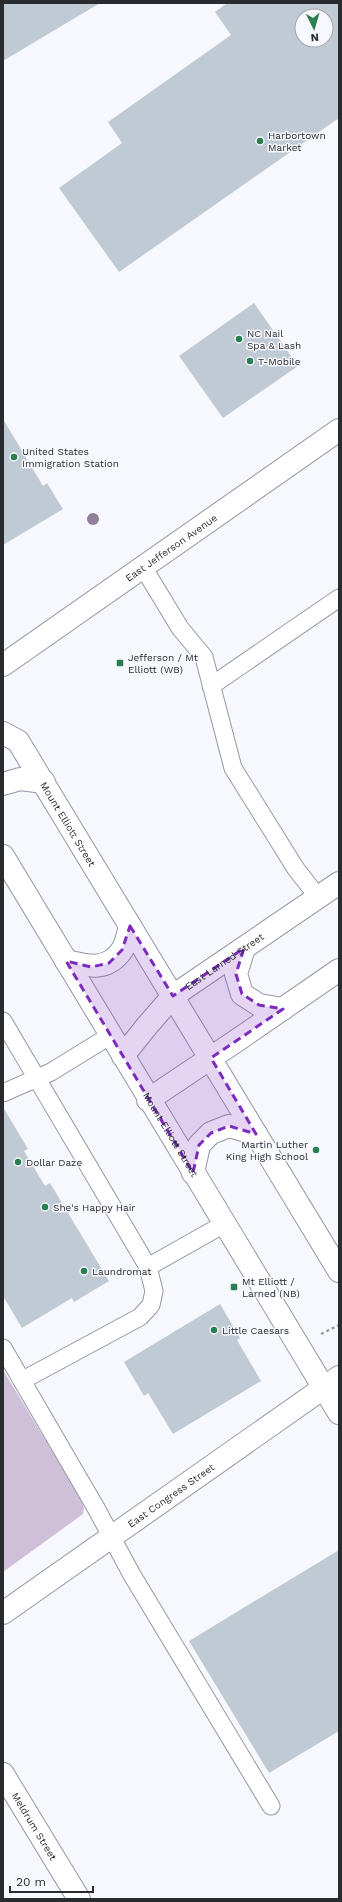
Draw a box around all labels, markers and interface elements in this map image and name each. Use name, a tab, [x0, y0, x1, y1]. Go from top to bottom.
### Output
north arrow	[294, 8, 334, 48]
text: N	[310, 31, 319, 44]
place label: Harbortown Market	[268, 130, 326, 153]
marker: Harbortown Market	[255, 136, 265, 146]
place label: NC Nail Spa & Lash	[247, 328, 301, 351]
marker: NC Nail Spa & Lash	[234, 334, 244, 344]
marker: T-Mobile	[245, 356, 255, 366]
place label: T-Mobile	[258, 356, 301, 367]
place label: United States Immigration Station	[22, 446, 119, 469]
marker: United States Immigration Station	[9, 452, 19, 462]
street label: East Jefferson Avenue	[123, 512, 219, 583]
place label: Jefferson / Mt Elliott (WB)	[128, 652, 199, 675]
marker: Jefferson / Mt Elliott (WB)	[115, 658, 125, 668]
street label: Mount Elliott Street	[38, 780, 98, 869]
street label: East Larned Street	[183, 930, 266, 992]
street label: Mount Elliott Street	[141, 1090, 201, 1179]
place label: Martin Luther King High School	[226, 1139, 308, 1162]
marker: Martin Luther King High School	[311, 1145, 321, 1155]
marker: Dollar Daze	[13, 1157, 23, 1167]
place label: Dollar Daze	[26, 1157, 82, 1168]
marker: She's Happy Hair	[40, 1202, 50, 1212]
place label: She's Happy Hair	[53, 1202, 135, 1213]
marker: Laundromat	[79, 1266, 89, 1276]
place label: Laundromat	[92, 1266, 152, 1277]
place label: Mt Elliott / Larned (NB)	[242, 1276, 300, 1299]
marker: Mt Elliott / Larned (NB)	[229, 1282, 239, 1292]
marker: Little Caesars	[209, 1325, 219, 1335]
place label: Little Caesars	[222, 1325, 289, 1336]
street label: East Congress Street	[125, 1461, 217, 1529]
street label: Meldrum Street	[10, 1790, 60, 1863]
scale bar	[10, 1868, 93, 1894]
text: 20 m	[16, 1875, 46, 1889]

